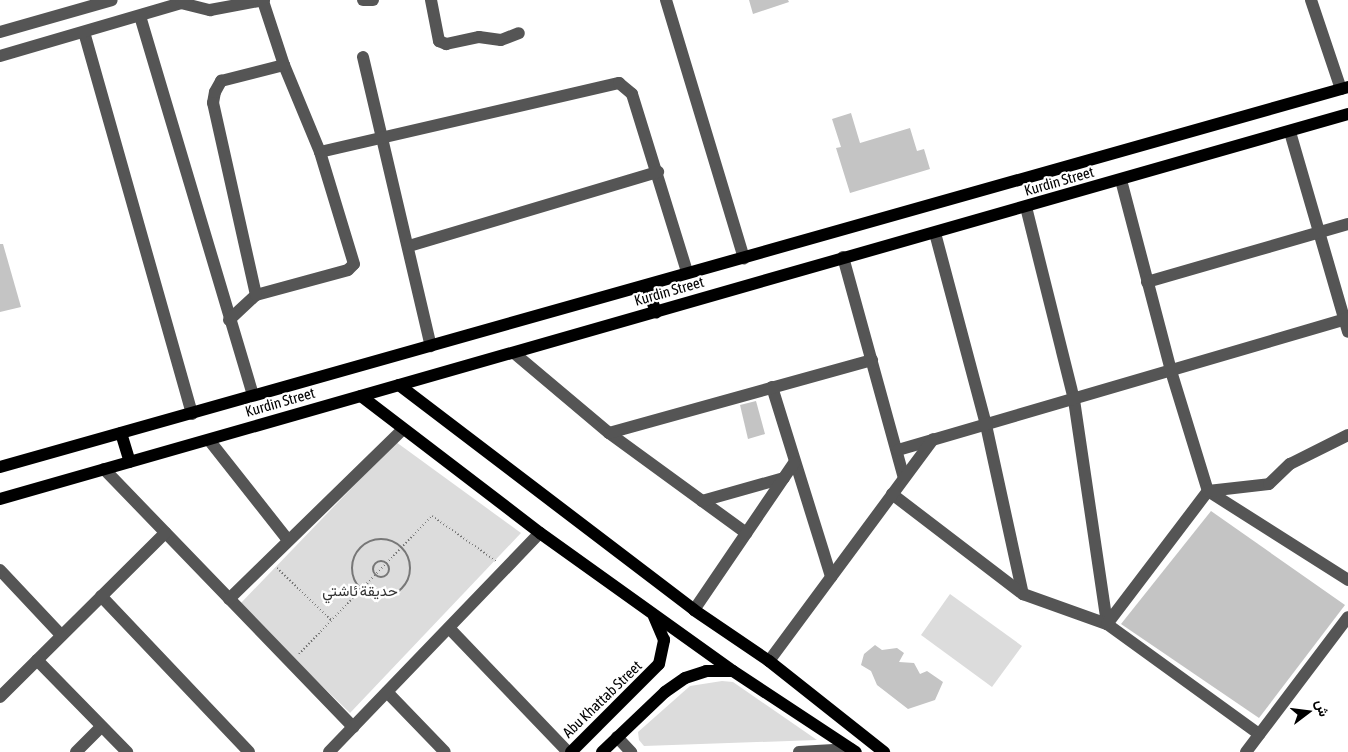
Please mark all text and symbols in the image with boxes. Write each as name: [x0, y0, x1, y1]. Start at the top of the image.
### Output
street label: Kurdin Street: [1022, 162, 1096, 200]
street label: Kurdin Street: [632, 272, 706, 310]
street label: Kurdin Street: [243, 383, 317, 421]
park label: حديقة ئاشتي: [322, 582, 398, 600]
street label: Abu Khattab Street: [559, 657, 645, 741]
north arrow: [1283, 687, 1333, 737]
text: ش: [1313, 698, 1332, 718]

